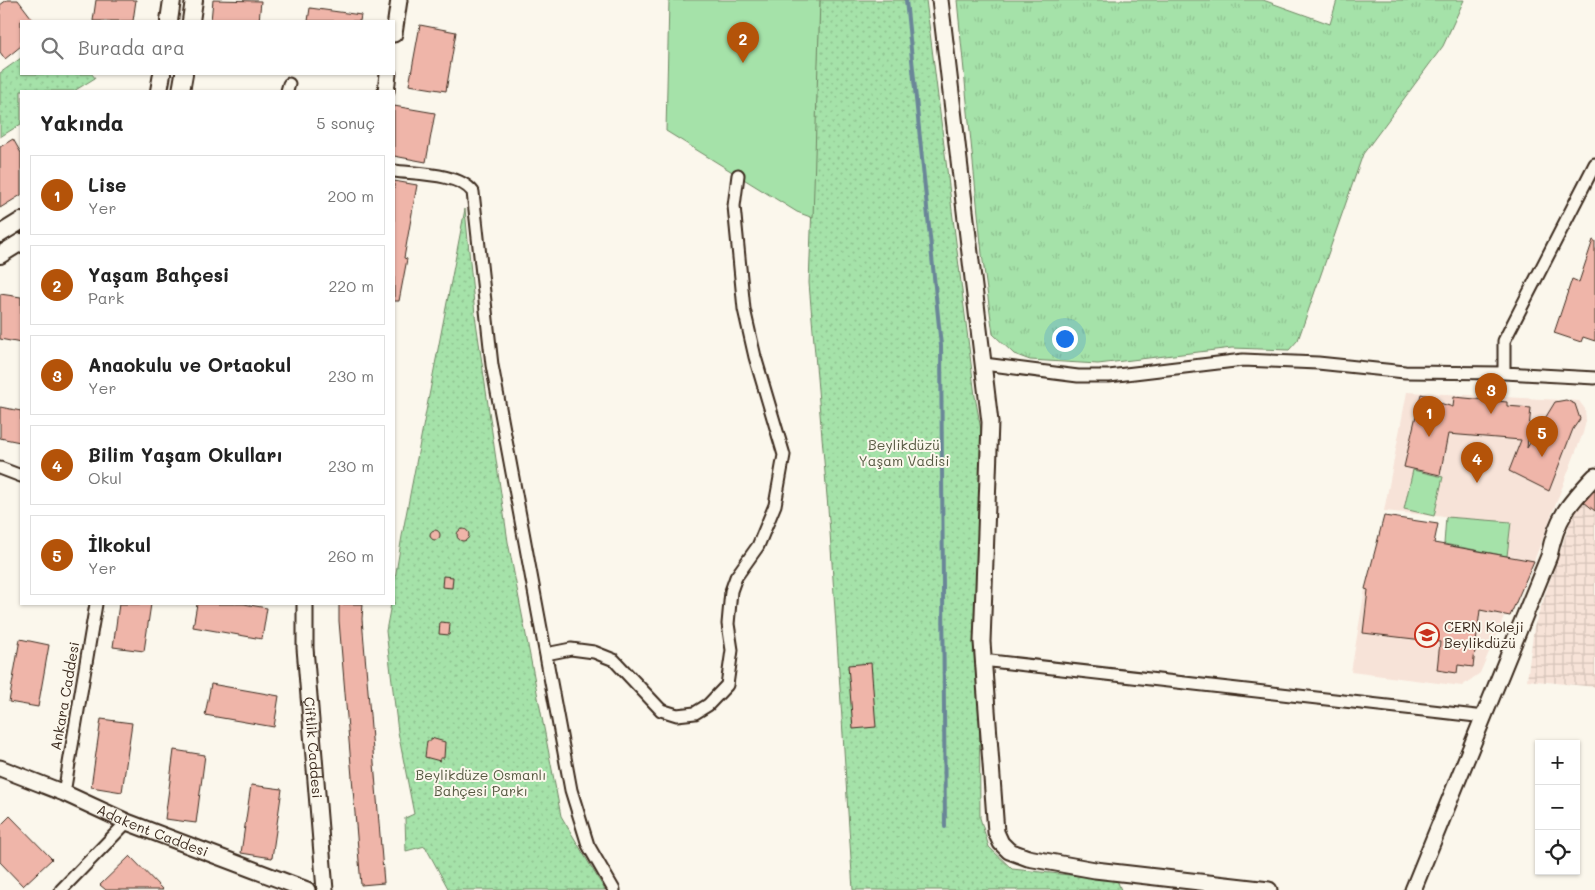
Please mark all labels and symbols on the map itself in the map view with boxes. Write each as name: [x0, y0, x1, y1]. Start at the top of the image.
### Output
pin: 2: [727, 22, 759, 63]
your location: [1052, 326, 1078, 352]
pin: 3: [1475, 373, 1507, 414]
pin: 1: [1413, 396, 1445, 437]
pin: 5: [1526, 416, 1558, 457]
park label: Beylikdüzü Yaşam Vadisi: [858, 435, 950, 470]
pin: 4: [1461, 442, 1493, 483]
place label: CERN Koleji Beylikdüzü: [1444, 617, 1524, 652]
school or university icon: CERN Koleji Beylikdüzü: [1414, 622, 1440, 648]
street label: Ankara Caddesi: [46, 640, 83, 752]
street label: Çiftlik Caddesi: [300, 696, 327, 799]
park label: Beylikdüze Osmanlı Bahçesi Parkı: [416, 765, 546, 800]
street label: Adakent Caddesi: [94, 799, 211, 861]

